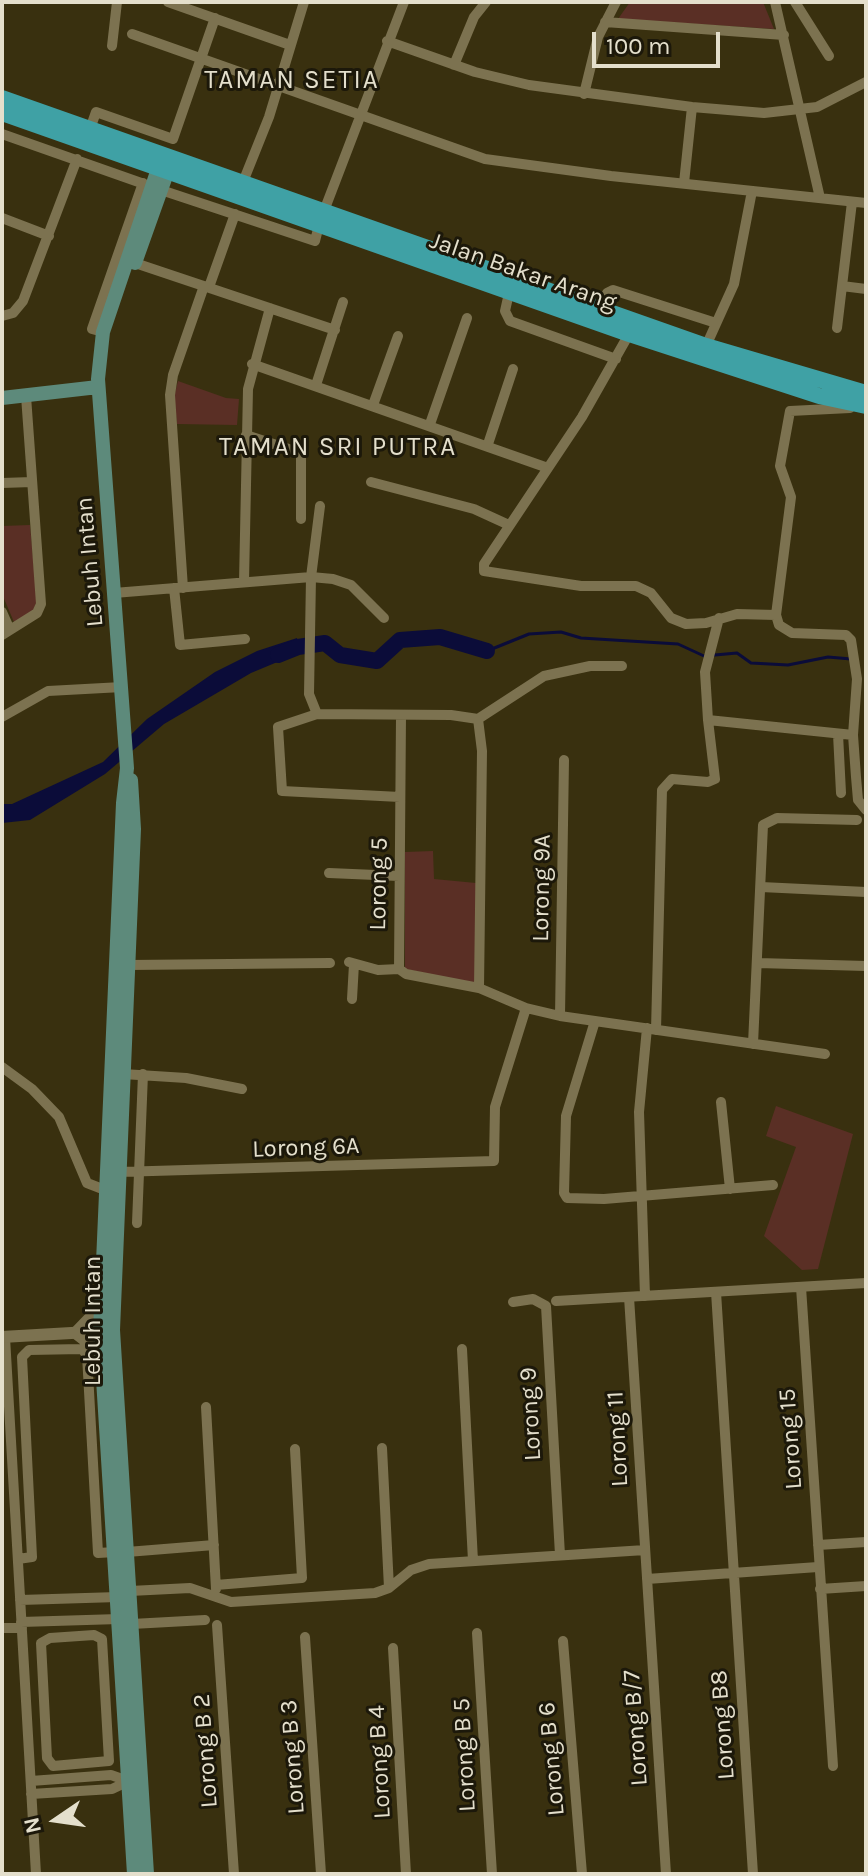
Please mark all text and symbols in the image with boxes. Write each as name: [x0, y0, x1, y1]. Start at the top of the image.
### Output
scale bar: [596, 16, 724, 66]
text: 100 m: [606, 32, 671, 60]
district label: TAMAN SETIA: [204, 65, 380, 97]
street label: Jalan Bakar Arang: [426, 226, 620, 318]
district label: TAMAN SRI PUTRA: [219, 432, 457, 464]
street label: Lebuh Intan: [70, 496, 110, 628]
street label: Lorong 9A: [527, 834, 557, 942]
street label: Lorong 5: [364, 837, 394, 931]
street label: Lorong 6A: [252, 1132, 360, 1164]
street label: Lebuh Intan: [79, 1256, 107, 1386]
street label: Lorong 9: [514, 1366, 548, 1462]
street label: Lorong 15: [773, 1387, 809, 1491]
street label: Lorong 11: [601, 1390, 635, 1488]
street label: Lorong B/7: [618, 1669, 654, 1787]
street label: Lorong B8: [705, 1669, 741, 1781]
street label: Lorong B 2: [188, 1693, 224, 1809]
street label: Lorong B 5: [448, 1697, 482, 1813]
street label: Lorong B 3: [275, 1699, 311, 1815]
street label: Lorong B 6: [533, 1701, 571, 1817]
street label: Lorong B 4: [363, 1704, 397, 1820]
north arrow: [16, 1780, 96, 1860]
text: N: [18, 1815, 47, 1836]

